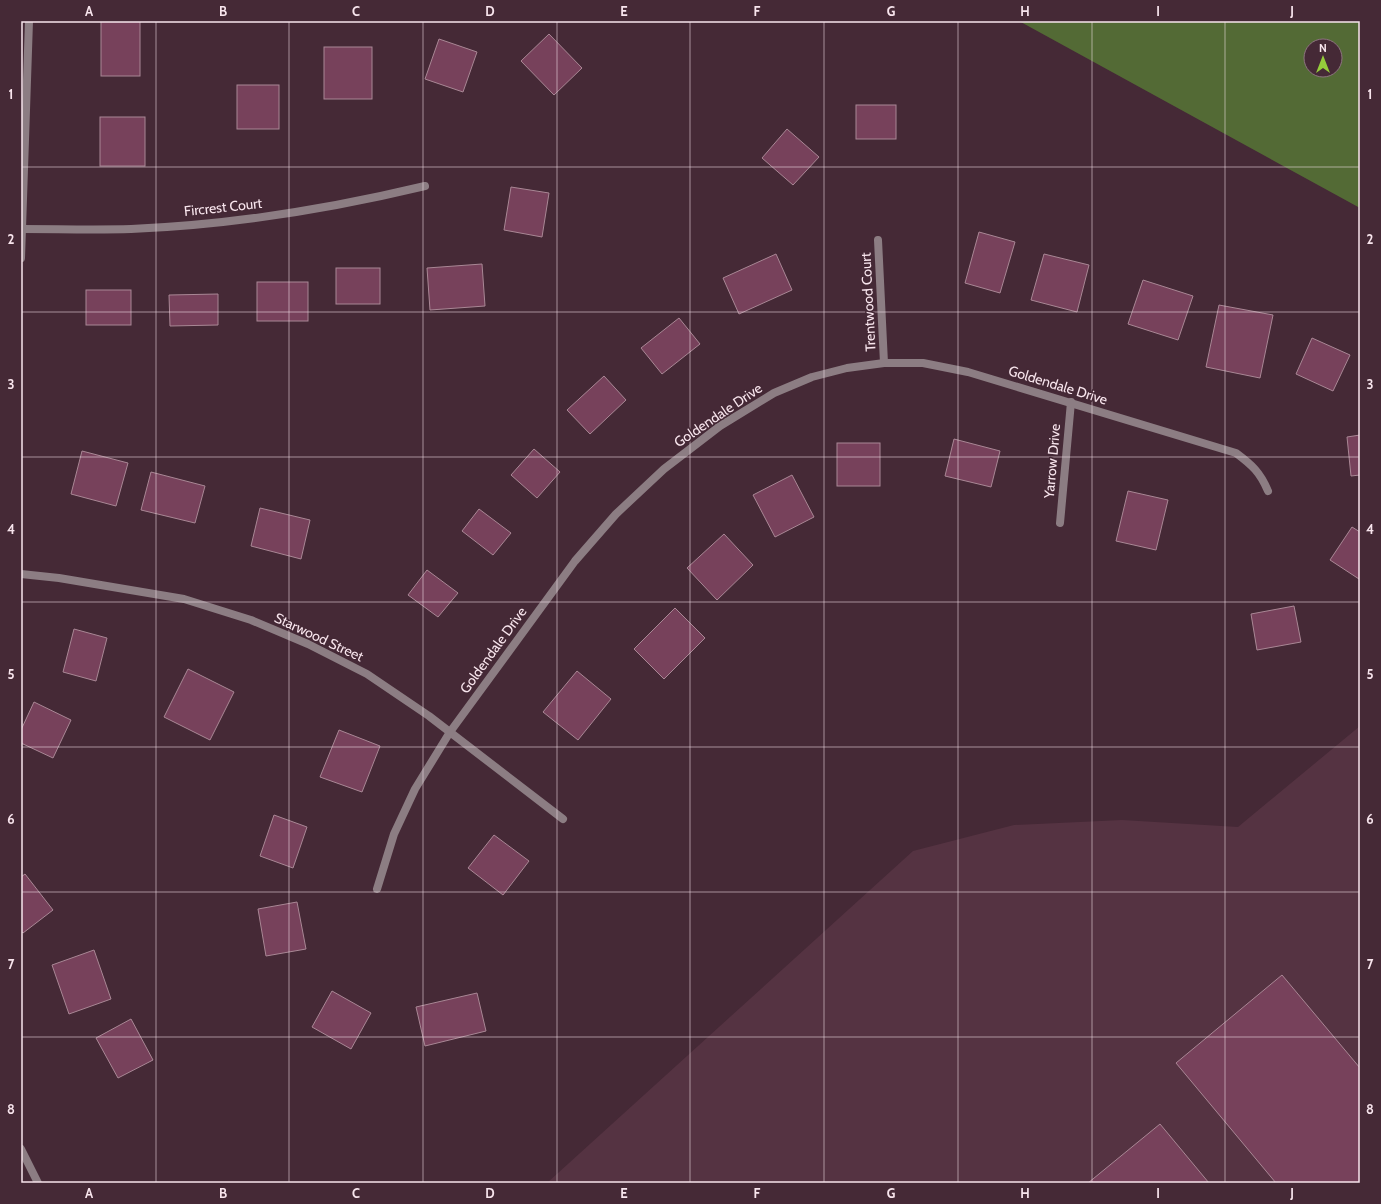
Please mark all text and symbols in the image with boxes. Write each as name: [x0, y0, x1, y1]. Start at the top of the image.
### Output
text: A: [85, 3, 94, 19]
text: B: [219, 3, 227, 19]
text: C: [352, 3, 360, 19]
text: D: [485, 3, 495, 19]
text: E: [620, 3, 628, 19]
text: F: [754, 3, 761, 19]
text: G: [887, 3, 896, 19]
text: H: [1020, 3, 1030, 19]
text: I: [1156, 3, 1160, 19]
text: J: [1289, 3, 1294, 19]
north arrow: [1303, 38, 1343, 78]
text: N: [1319, 41, 1327, 55]
text: 1: [9, 86, 13, 102]
text: 1: [1368, 86, 1372, 102]
street label: Fircrest Court: [183, 194, 263, 220]
text: 2: [8, 231, 15, 247]
text: 2: [1367, 231, 1374, 247]
street label: Trentwood Court: [856, 252, 880, 352]
street label: Goldendale Drive: [1006, 361, 1110, 409]
text: 3: [7, 376, 15, 392]
text: 3: [1366, 376, 1374, 392]
street label: Goldendale Drive: [670, 379, 766, 451]
street label: Yarrow Drive: [1040, 423, 1064, 500]
text: 4: [7, 521, 15, 537]
text: 4: [1366, 521, 1374, 537]
street label: Goldendale Drive: [456, 603, 530, 697]
street label: Starwood Street: [272, 609, 367, 666]
text: 5: [8, 666, 15, 682]
text: 5: [1367, 666, 1374, 682]
text: 6: [7, 811, 15, 827]
text: 6: [1366, 811, 1374, 827]
text: 7: [8, 956, 15, 972]
text: 7: [1367, 956, 1374, 972]
text: 8: [7, 1101, 15, 1117]
text: 8: [1366, 1101, 1374, 1117]
text: A: [85, 1185, 94, 1201]
text: B: [219, 1185, 227, 1201]
text: C: [352, 1185, 360, 1201]
text: D: [485, 1185, 495, 1201]
text: E: [620, 1185, 628, 1201]
text: F: [754, 1185, 761, 1201]
text: G: [887, 1185, 896, 1201]
text: H: [1020, 1185, 1030, 1201]
text: I: [1156, 1185, 1160, 1201]
text: J: [1289, 1185, 1294, 1201]

